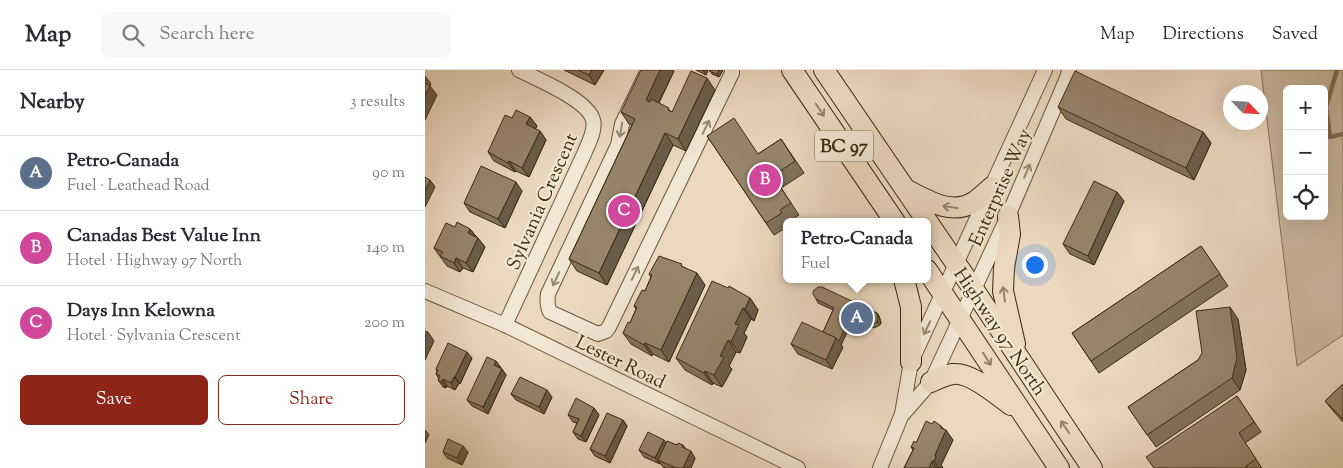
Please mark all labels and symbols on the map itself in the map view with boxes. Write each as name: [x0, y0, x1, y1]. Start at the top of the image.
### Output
north arrow: [1223, 85, 1268, 130]
one-way arrow: [814, 103, 825, 117]
one-way arrow: [702, 120, 711, 135]
one-way arrow: [616, 122, 626, 138]
street label: Enterprise Way: [963, 124, 1040, 251]
street label: Sylvania Crescent: [501, 129, 586, 275]
road number: BC 97: [815, 130, 873, 162]
pin: B: [749, 161, 781, 199]
one-way arrow: [1023, 164, 1033, 179]
pin: C: [608, 192, 640, 230]
one-way arrow: [942, 201, 958, 211]
your location: [1022, 252, 1048, 278]
street label: Highway 97 North: [946, 263, 1052, 402]
one-way arrow: [631, 266, 640, 281]
one-way arrow: [550, 271, 560, 286]
one-way arrow: [999, 286, 1009, 302]
pin: A: [841, 299, 873, 337]
one-way arrow: [922, 320, 931, 335]
street label: Lester Road: [570, 330, 670, 397]
one-way arrow: [982, 351, 992, 365]
one-way arrow: [1060, 421, 1070, 435]

